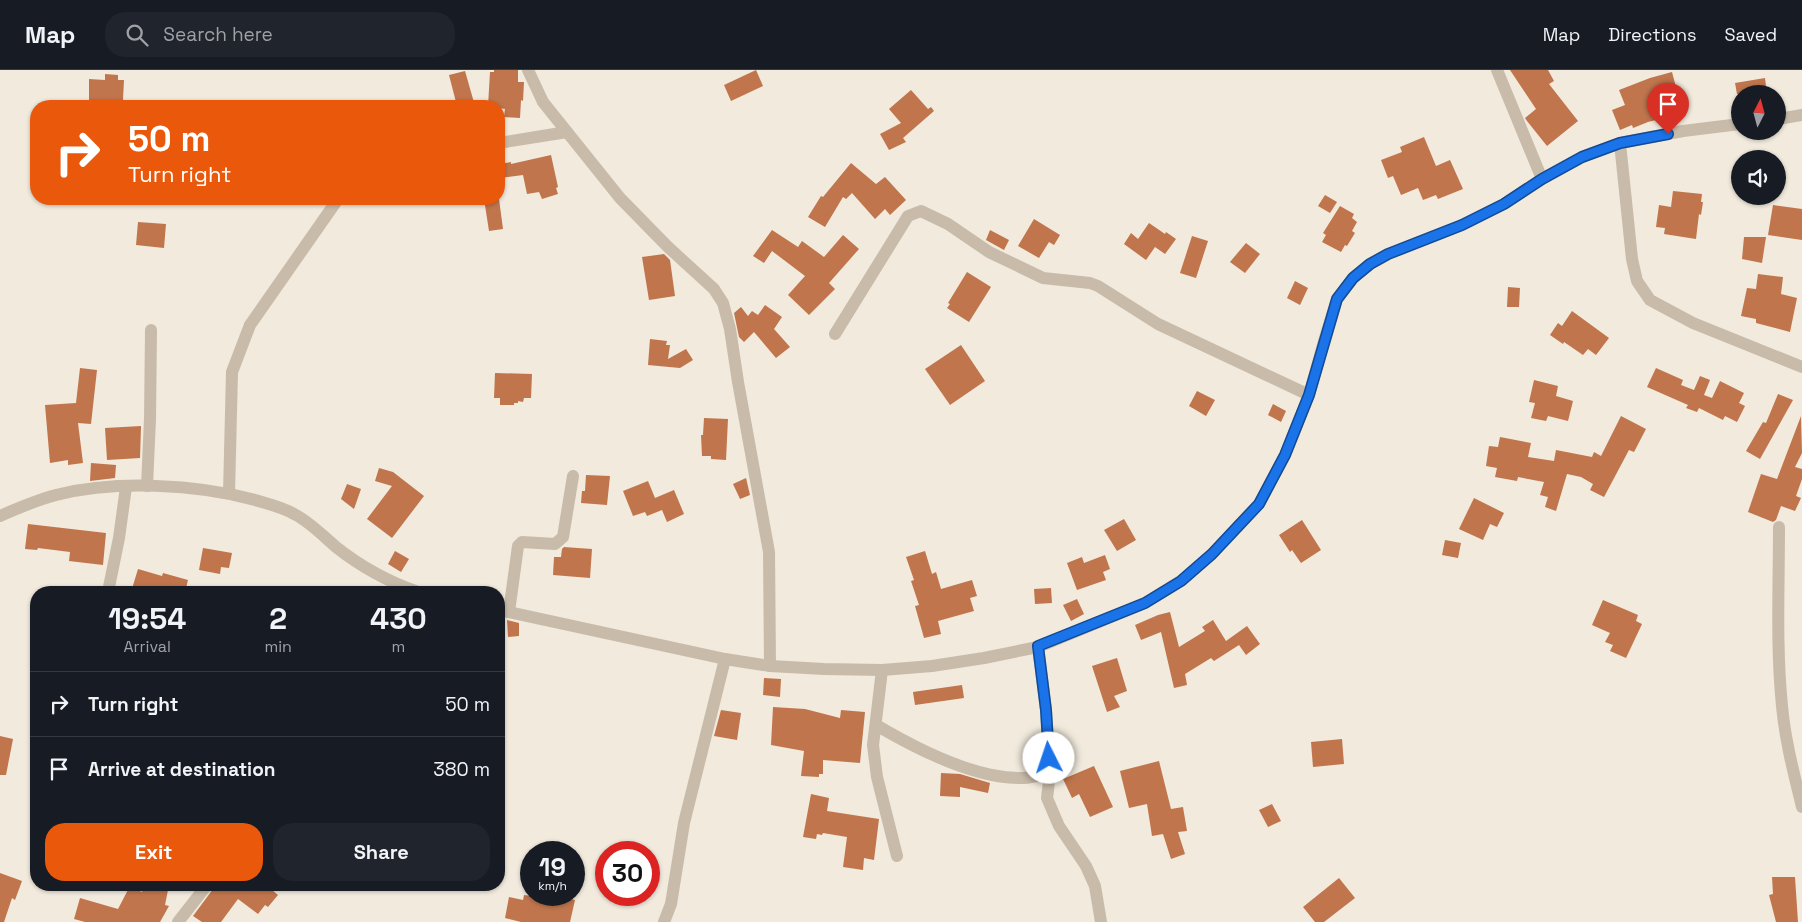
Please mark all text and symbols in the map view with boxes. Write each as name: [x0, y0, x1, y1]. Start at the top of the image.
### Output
search box: [105, 12, 455, 57]
text: Map: [25, 19, 75, 50]
icon: search: [123, 21, 151, 49]
text: Search here: [163, 22, 273, 47]
text: Map: [1543, 23, 1580, 46]
text: Directions: [1608, 23, 1697, 46]
text: Saved: [1725, 23, 1777, 46]
pin: [1647, 83, 1689, 134]
north arrow: [1731, 85, 1786, 140]
map controls: [1731, 85, 1786, 205]
icon: arrive: [1654, 90, 1682, 118]
text: 50 m: [128, 117, 210, 161]
icon: right: [45, 120, 110, 185]
button: sound: [1731, 150, 1786, 205]
text: Turn right: [128, 160, 231, 188]
text: 19:54: [108, 599, 186, 638]
text: 2: [269, 599, 287, 638]
text: 430: [370, 599, 427, 638]
text: Arrival: [123, 636, 171, 657]
text: min: [264, 636, 292, 657]
text: m: [392, 636, 405, 657]
icon: right: [45, 690, 73, 718]
text: Turn right: [88, 692, 178, 717]
text: 50 m: [445, 692, 490, 717]
position arrow: [1022, 731, 1074, 783]
icon: arrive: [45, 755, 73, 783]
text: Arrive at destination: [88, 757, 276, 782]
text: 380 m: [433, 757, 490, 782]
button: Exit: [45, 823, 263, 881]
button: Share: [273, 823, 490, 881]
speed limit sign: 30: [595, 841, 660, 906]
text: 19: [539, 851, 566, 883]
text: km/h: [538, 878, 567, 894]

